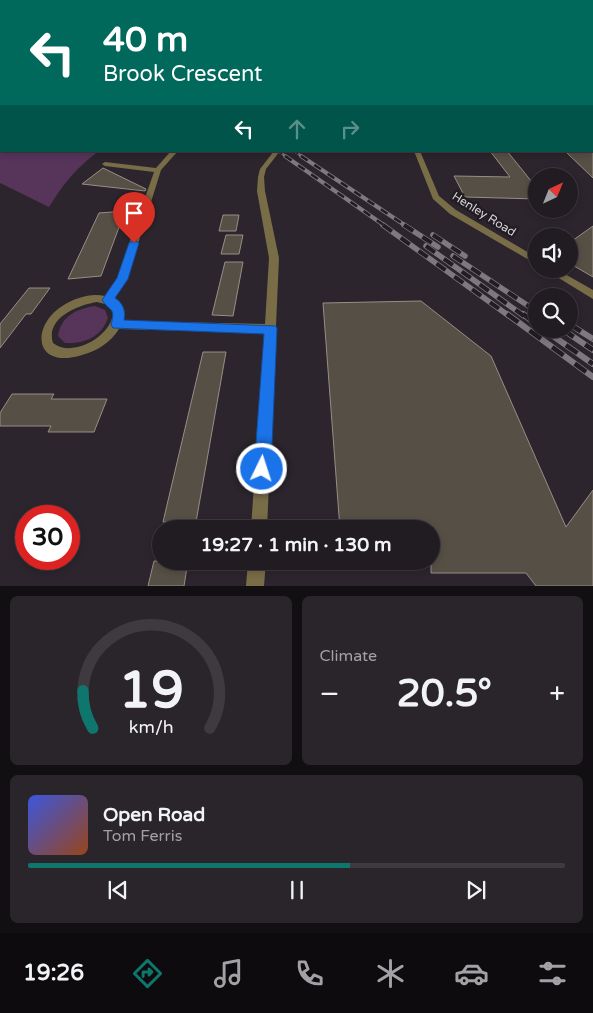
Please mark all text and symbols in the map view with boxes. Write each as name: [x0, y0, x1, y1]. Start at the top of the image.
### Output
text: 40 m: [103, 19, 188, 61]
icon: left: [20, 20, 85, 85]
text: Brook Crescent: [103, 61, 263, 87]
icon: left: [230, 115, 258, 143]
icon: ahead: [283, 115, 311, 143]
icon: right: [336, 115, 364, 143]
north arrow: [528, 168, 578, 218]
map controls: [528, 168, 578, 338]
street label: Henley Road: [450, 189, 518, 239]
pin: [113, 192, 155, 243]
icon: arrive: [120, 199, 148, 227]
button: sound: [528, 228, 578, 278]
button: search: [528, 288, 578, 338]
position arrow: [235, 442, 287, 494]
speed limit sign: 30: [15, 505, 80, 570]
text: 19:27 · 1 min · 130 m: [200, 534, 392, 556]
text: Climate: [320, 646, 377, 666]
text: 19: [118, 659, 183, 722]
text: 20.5°: [397, 671, 492, 717]
text: −: [320, 677, 339, 711]
text: +: [549, 677, 565, 711]
text: km/h: [128, 717, 173, 738]
text: Open Road: [103, 804, 205, 826]
text: Tom Ferris: [103, 826, 182, 846]
icon: previous: [104, 876, 132, 904]
icon: pause: [283, 876, 311, 904]
icon: next: [462, 876, 490, 904]
icon: directions: [130, 956, 165, 991]
icon: music: [211, 956, 246, 991]
icon: phone: [292, 956, 327, 991]
icon: climate: [373, 956, 408, 991]
icon: car: [454, 956, 489, 991]
icon: filters: [535, 956, 570, 991]
text: 19:26: [23, 960, 84, 986]

